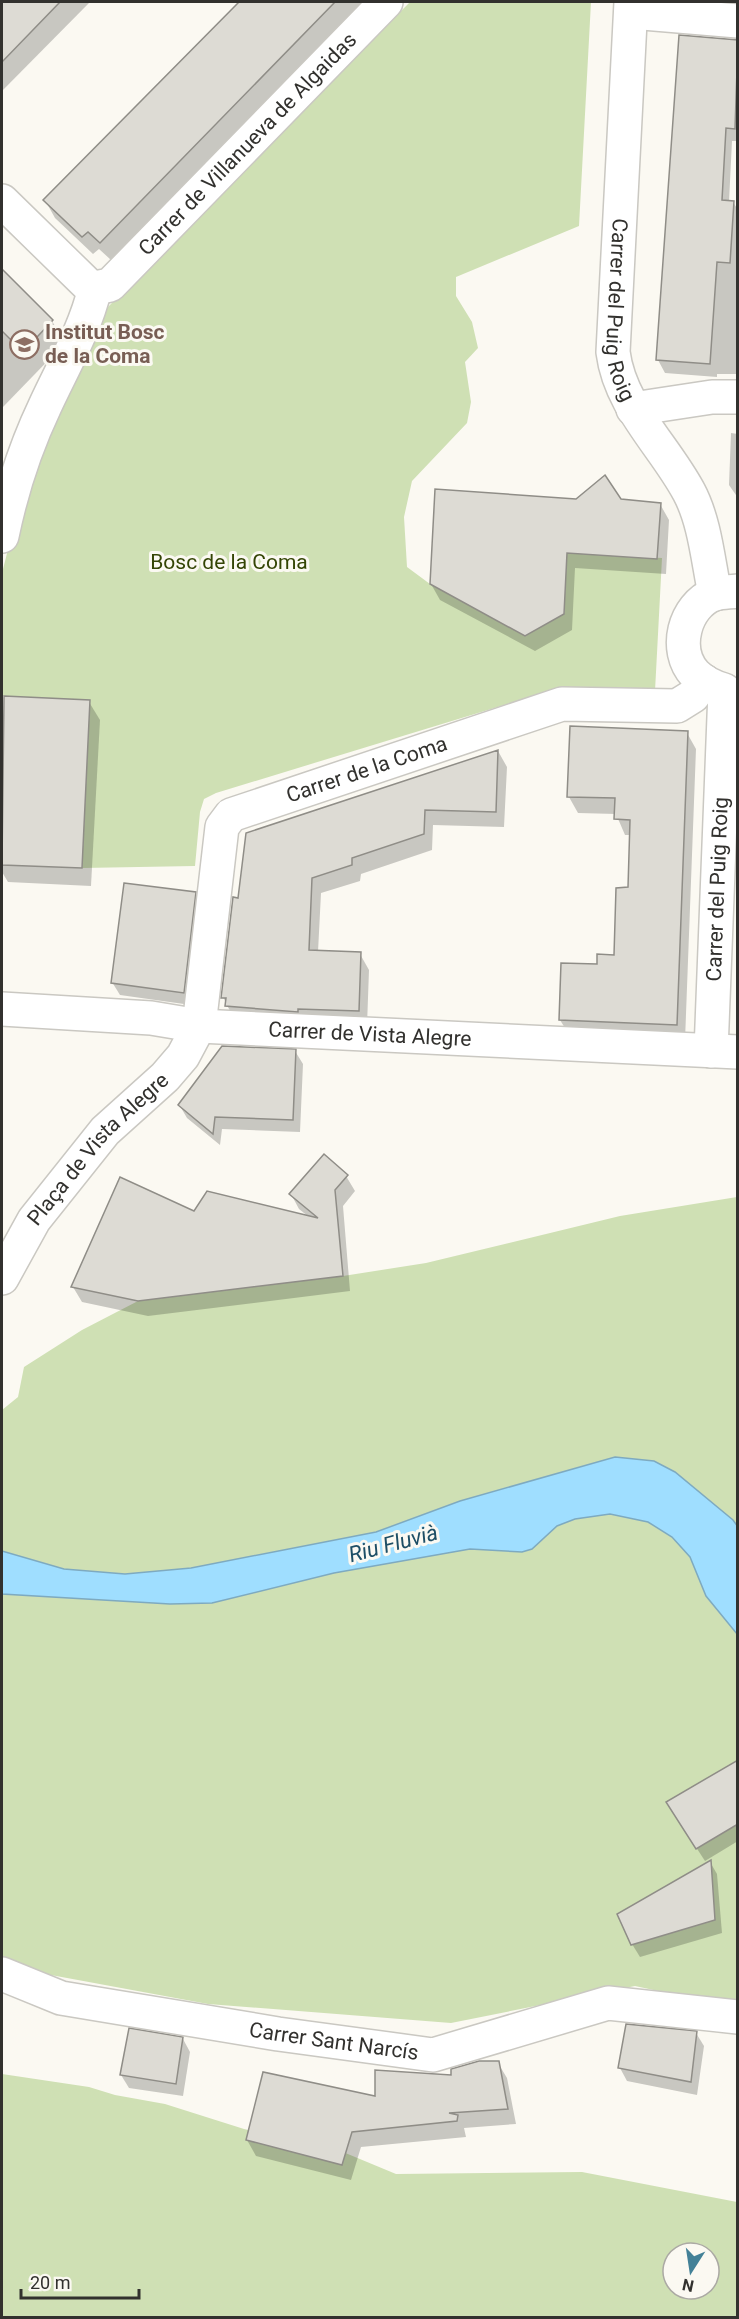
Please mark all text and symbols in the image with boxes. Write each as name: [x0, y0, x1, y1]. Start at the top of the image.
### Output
street label: Carrer de Villanueva de Algaidas: [134, 28, 361, 260]
street label: Carrer del Puig Roig: [601, 218, 640, 405]
place label: Institut Bosc de la Coma: [45, 320, 165, 368]
school or university icon: Institut Bosc de la Coma: [8, 328, 40, 360]
park label: Bosc de la Coma: [150, 550, 308, 574]
street label: Carrer de la Coma: [283, 731, 450, 808]
street label: Carrer del Puig Roig: [702, 796, 733, 982]
street label: Carrer de Vista Alegre: [268, 1017, 472, 1051]
street label: Plaça de Vista Alegre: [22, 1068, 173, 1230]
water label: Riu Fluvià: [346, 1520, 441, 1567]
street label: Carrer Sant Narcís: [247, 2017, 420, 2065]
north arrow: [661, 2241, 721, 2301]
scale bar: [21, 2262, 140, 2300]
text: 20 m: [30, 2272, 70, 2293]
text: N: [680, 2275, 695, 2296]

